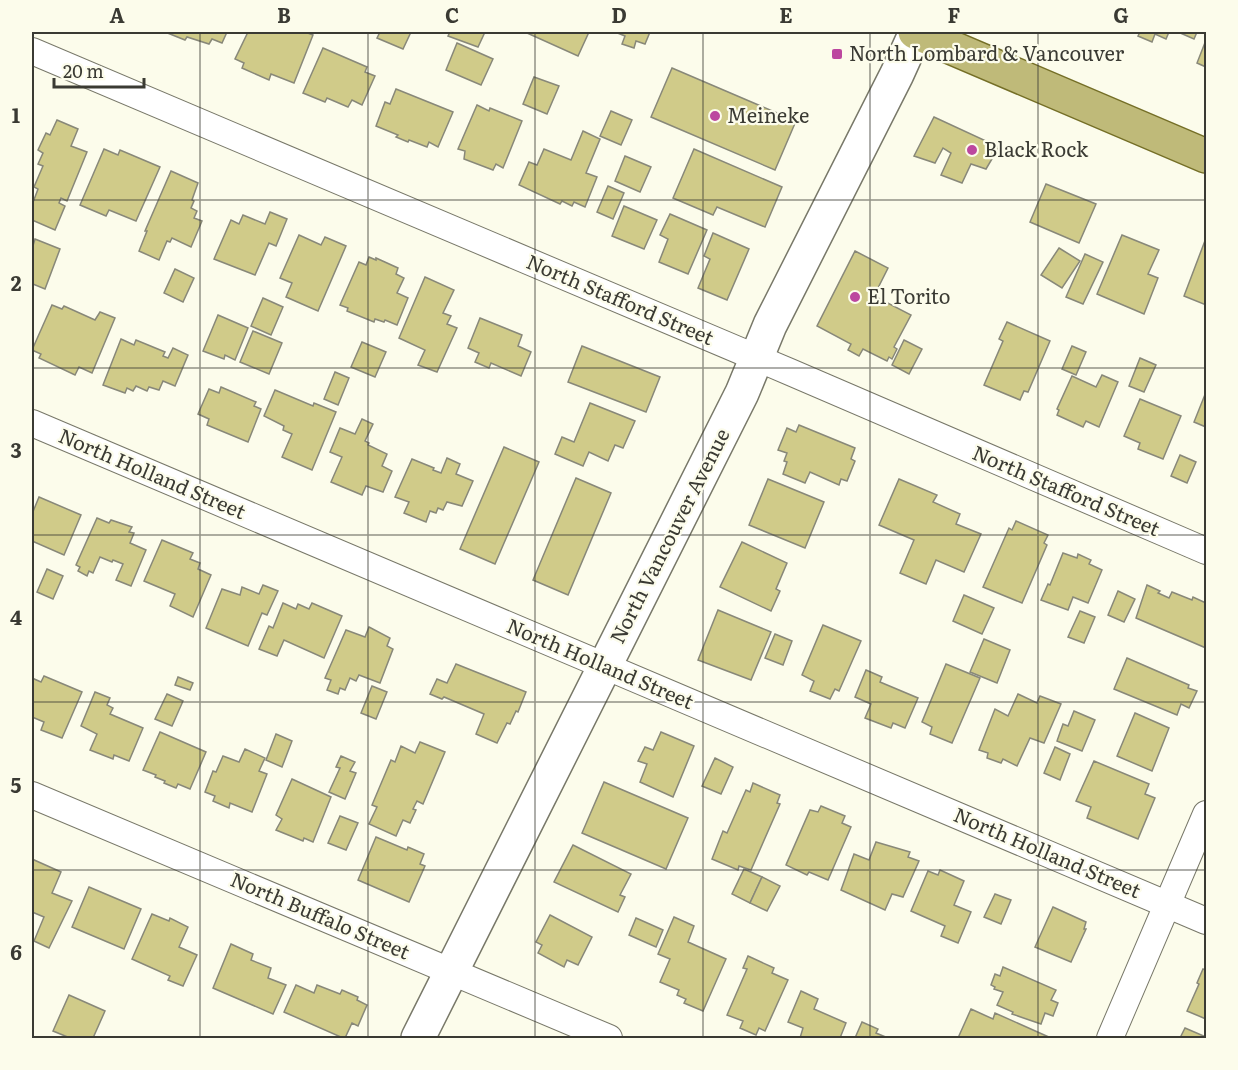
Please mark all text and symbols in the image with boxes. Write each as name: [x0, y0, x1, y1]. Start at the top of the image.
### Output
text: A: [109, 0, 125, 29]
text: B: [277, 0, 291, 29]
text: C: [445, 0, 459, 29]
text: D: [611, 0, 627, 29]
text: E: [779, 0, 793, 29]
text: F: [948, 0, 961, 29]
text: G: [1113, 0, 1129, 29]
place label: North Lombard & Vancouver: [849, 37, 1125, 67]
marker: North Lombard & Vancouver: [830, 47, 844, 61]
scale bar: [54, 51, 144, 89]
text: 20 m: [63, 57, 104, 84]
text: 1: [12, 99, 20, 129]
place label: Meineke: [727, 99, 809, 129]
marker: Meineke: [708, 109, 722, 123]
place label: Black Rock: [984, 133, 1089, 163]
marker: Black Rock: [965, 143, 979, 157]
street label: North Stafford Street: [522, 245, 719, 351]
text: 2: [11, 267, 22, 297]
place label: El Torito: [867, 280, 950, 310]
marker: El Torito: [848, 290, 862, 304]
street label: North Holland Street: [55, 419, 251, 525]
street label: North Vancouver Avenue: [601, 422, 736, 648]
text: 3: [10, 434, 22, 464]
street label: North Stafford Street: [968, 436, 1165, 542]
text: 4: [10, 601, 22, 631]
street label: North Holland Street: [503, 609, 699, 715]
text: 5: [11, 769, 22, 799]
street label: North Holland Street: [950, 798, 1146, 904]
street label: North Buffalo Street: [226, 863, 415, 966]
text: 6: [10, 936, 22, 966]

